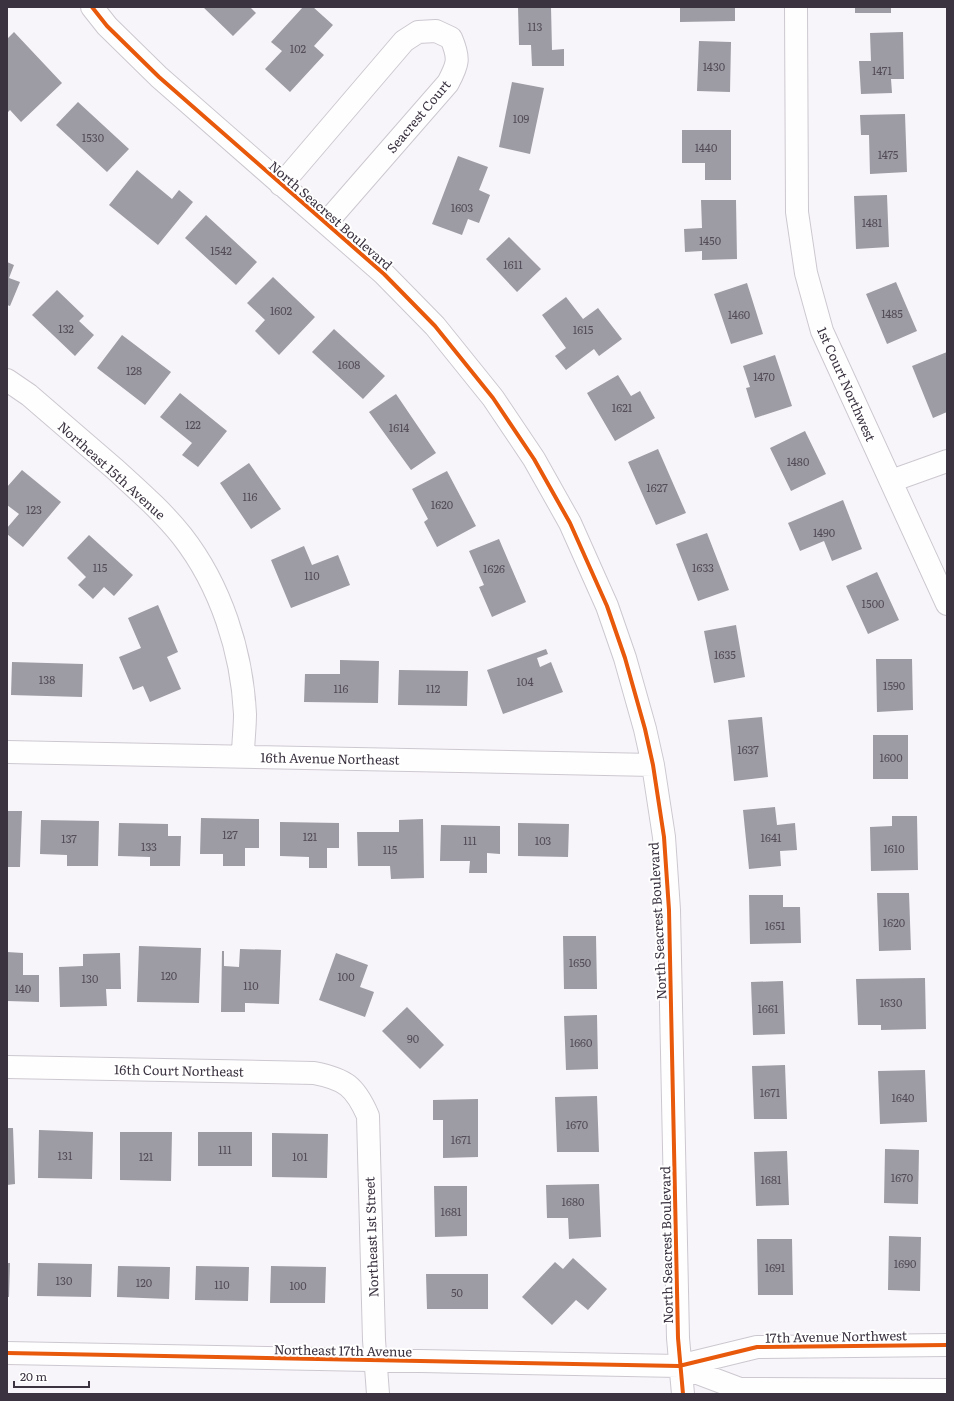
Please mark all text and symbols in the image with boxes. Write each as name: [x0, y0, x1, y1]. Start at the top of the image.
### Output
house number: 113: [528, 18, 542, 34]
house number: 102: [290, 40, 307, 56]
house number: 1430: [703, 58, 725, 74]
house number: 1471: [872, 62, 892, 78]
street label: Seacrest Court: [382, 75, 455, 157]
house number: 109: [513, 110, 530, 126]
house number: 1530: [82, 129, 104, 145]
house number: 1440: [695, 139, 717, 155]
house number: 1475: [878, 146, 899, 162]
street label: North Seacrest Boulevard: [265, 156, 397, 274]
house number: 1603: [451, 199, 473, 215]
house number: 1481: [862, 214, 883, 230]
house number: 1450: [699, 232, 721, 248]
house number: 1542: [210, 242, 232, 258]
house number: 1611: [503, 256, 523, 272]
house number: 1602: [270, 302, 293, 318]
house number: 1485: [881, 305, 903, 321]
house number: 1460: [728, 306, 750, 322]
house number: 132: [58, 320, 74, 336]
house number: 1615: [573, 321, 594, 337]
street label: 1st Court Northwest: [813, 324, 881, 445]
house number: 1608: [338, 356, 360, 372]
house number: 128: [126, 362, 142, 378]
house number: 1470: [753, 368, 775, 384]
house number: 1621: [612, 399, 633, 415]
street label: Northeast 15th Avenue: [54, 416, 170, 524]
house number: 122: [185, 416, 201, 432]
house number: 1614: [389, 419, 409, 435]
house number: 1480: [787, 453, 809, 469]
house number: 1627: [646, 479, 668, 495]
house number: 116: [243, 488, 258, 504]
house number: 1620: [431, 496, 453, 512]
house number: 123: [26, 501, 42, 517]
house number: 1490: [813, 524, 835, 540]
house number: 115: [93, 559, 108, 575]
house number: 1633: [692, 559, 714, 575]
house number: 1626: [483, 560, 505, 576]
house number: 110: [304, 567, 320, 583]
house number: 1500: [862, 595, 884, 611]
house number: 1635: [714, 646, 736, 662]
house number: 138: [39, 671, 55, 687]
house number: 104: [517, 673, 533, 689]
house number: 1590: [883, 677, 905, 693]
house number: 116: [334, 680, 349, 696]
house number: 112: [426, 680, 441, 696]
house number: 1637: [737, 741, 759, 757]
street label: 16th Avenue Northeast: [260, 747, 401, 769]
house number: 1600: [879, 749, 903, 765]
house number: 127: [222, 826, 238, 842]
house number: 121: [303, 828, 318, 844]
house number: 1641: [761, 829, 782, 845]
house number: 137: [61, 830, 77, 846]
house number: 111: [463, 832, 477, 848]
house number: 103: [535, 832, 551, 848]
house number: 133: [141, 838, 157, 854]
house number: 1610: [883, 840, 905, 856]
house number: 115: [383, 841, 398, 857]
street label: North Seacrest Boulevard: [643, 842, 671, 1000]
house number: 1620: [883, 914, 905, 930]
house number: 1651: [765, 917, 786, 933]
house number: 1650: [569, 954, 591, 970]
house number: 120: [161, 967, 177, 983]
house number: 100: [337, 968, 355, 984]
house number: 130: [82, 970, 98, 986]
house number: 110: [243, 977, 259, 993]
house number: 140: [15, 980, 31, 996]
house number: 1630: [880, 994, 902, 1010]
house number: 1661: [758, 1000, 779, 1016]
house number: 90: [407, 1030, 419, 1046]
house number: 1660: [570, 1034, 592, 1050]
street label: 16th Court Northeast: [114, 1059, 245, 1081]
house number: 1671: [760, 1084, 781, 1100]
house number: 1640: [892, 1089, 914, 1105]
house number: 1670: [566, 1116, 588, 1132]
house number: 1671: [451, 1131, 472, 1147]
house number: 111: [218, 1141, 232, 1157]
house number: 131: [58, 1147, 73, 1163]
house number: 121: [139, 1148, 154, 1164]
house number: 101: [292, 1148, 308, 1164]
street label: North Seacrest Boulevard: [655, 1166, 677, 1324]
house number: 1670: [891, 1169, 913, 1185]
house number: 1681: [761, 1171, 782, 1187]
street label: Northeast 1st Street: [359, 1176, 383, 1298]
house number: 1680: [562, 1193, 584, 1209]
house number: 1681: [441, 1203, 462, 1219]
house number: 1690: [894, 1255, 916, 1271]
house number: 1691: [765, 1259, 786, 1275]
house number: 130: [56, 1272, 72, 1288]
house number: 120: [136, 1274, 152, 1290]
house number: 110: [214, 1276, 230, 1292]
house number: 100: [289, 1277, 307, 1293]
house number: 50: [451, 1284, 463, 1300]
street label: 17th Avenue Northwest: [765, 1325, 908, 1347]
street label: Northeast 17th Avenue: [274, 1339, 413, 1361]
scale bar: [14, 1363, 89, 1389]
text: 20 m: [20, 1367, 47, 1385]

